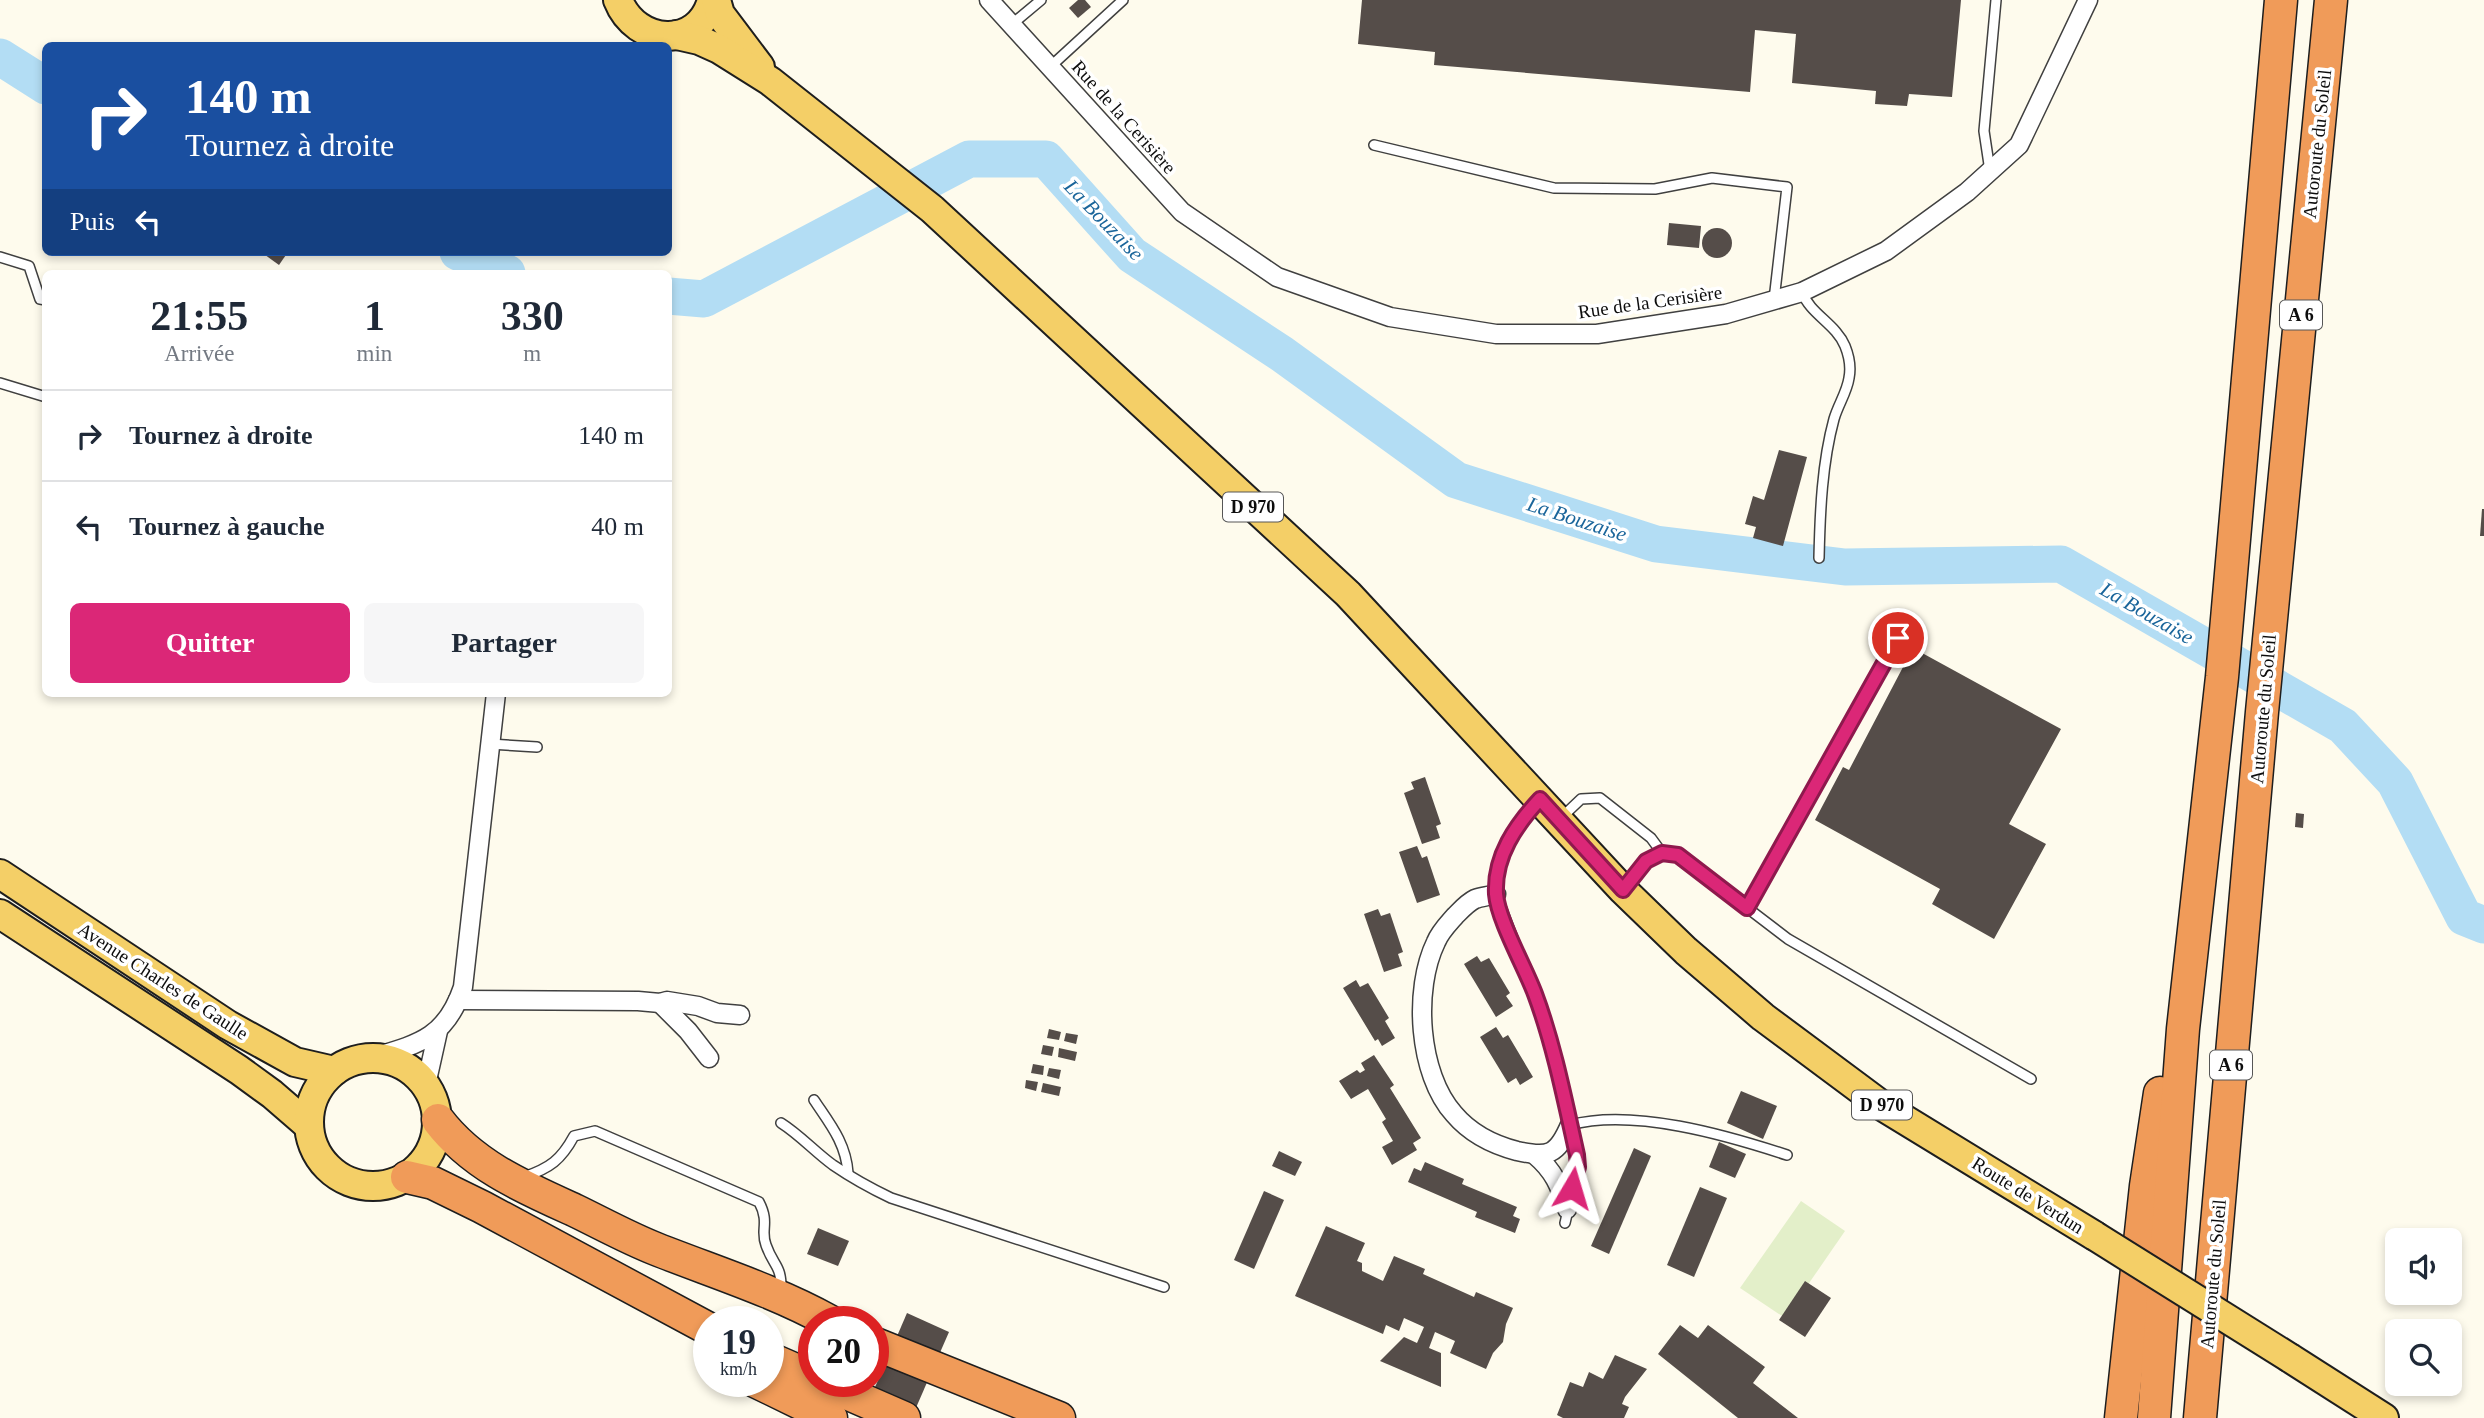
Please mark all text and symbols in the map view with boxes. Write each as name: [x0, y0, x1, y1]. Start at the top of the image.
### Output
street label: Rue de la Cerisière: [1068, 56, 1180, 178]
street label: Autoroute du Soleil: [2299, 68, 2335, 220]
text: 140 m: [185, 69, 312, 124]
icon: right: [70, 70, 161, 161]
text: Tournez à droite: [185, 127, 394, 163]
water label: La Bouzaise: [1059, 174, 1148, 265]
icon: left: [129, 203, 167, 241]
text: Puis: [70, 207, 115, 236]
street label: Rue de la Cerisière: [1577, 282, 1723, 322]
text: 21:55: [150, 293, 248, 339]
text: 1: [364, 293, 385, 339]
text: 330: [501, 293, 564, 339]
road number: A 6: [2280, 300, 2322, 330]
text: Arrivée: [164, 341, 234, 366]
text: min: [357, 341, 392, 366]
text: m: [523, 341, 541, 366]
icon: right: [70, 417, 108, 455]
text: Tournez à droite: [129, 421, 312, 450]
text: 140 m: [578, 421, 644, 450]
water label: La Bouzaise: [1523, 491, 1630, 546]
road number: D 970: [1223, 492, 1283, 522]
icon: left: [70, 508, 108, 546]
text: Tournez à gauche: [129, 512, 325, 541]
text: 40 m: [591, 512, 644, 541]
water label: La Bouzaise: [2095, 576, 2198, 649]
button: Quitter: [70, 603, 350, 683]
button: Partager: [364, 603, 644, 683]
pin: [1868, 608, 1928, 668]
icon: arrive: [1879, 619, 1917, 657]
street label: Autoroute du Soleil: [2246, 633, 2280, 785]
street label: Avenue Charles de Gaulle: [74, 918, 252, 1044]
road number: A 6: [2210, 1050, 2252, 1080]
road number: D 970: [1852, 1090, 1912, 1120]
position arrow: [1535, 1151, 1609, 1225]
street label: Route de Verdun: [1968, 1152, 2088, 1238]
street label: Autoroute du Soleil: [2196, 1198, 2230, 1350]
map controls: [2385, 1228, 2462, 1396]
button: sound: [2385, 1228, 2462, 1305]
speed limit sign: 20: [798, 1306, 889, 1397]
button: search: [2385, 1319, 2462, 1396]
text: 19: [721, 1323, 756, 1362]
text: km/h: [720, 1359, 757, 1379]

